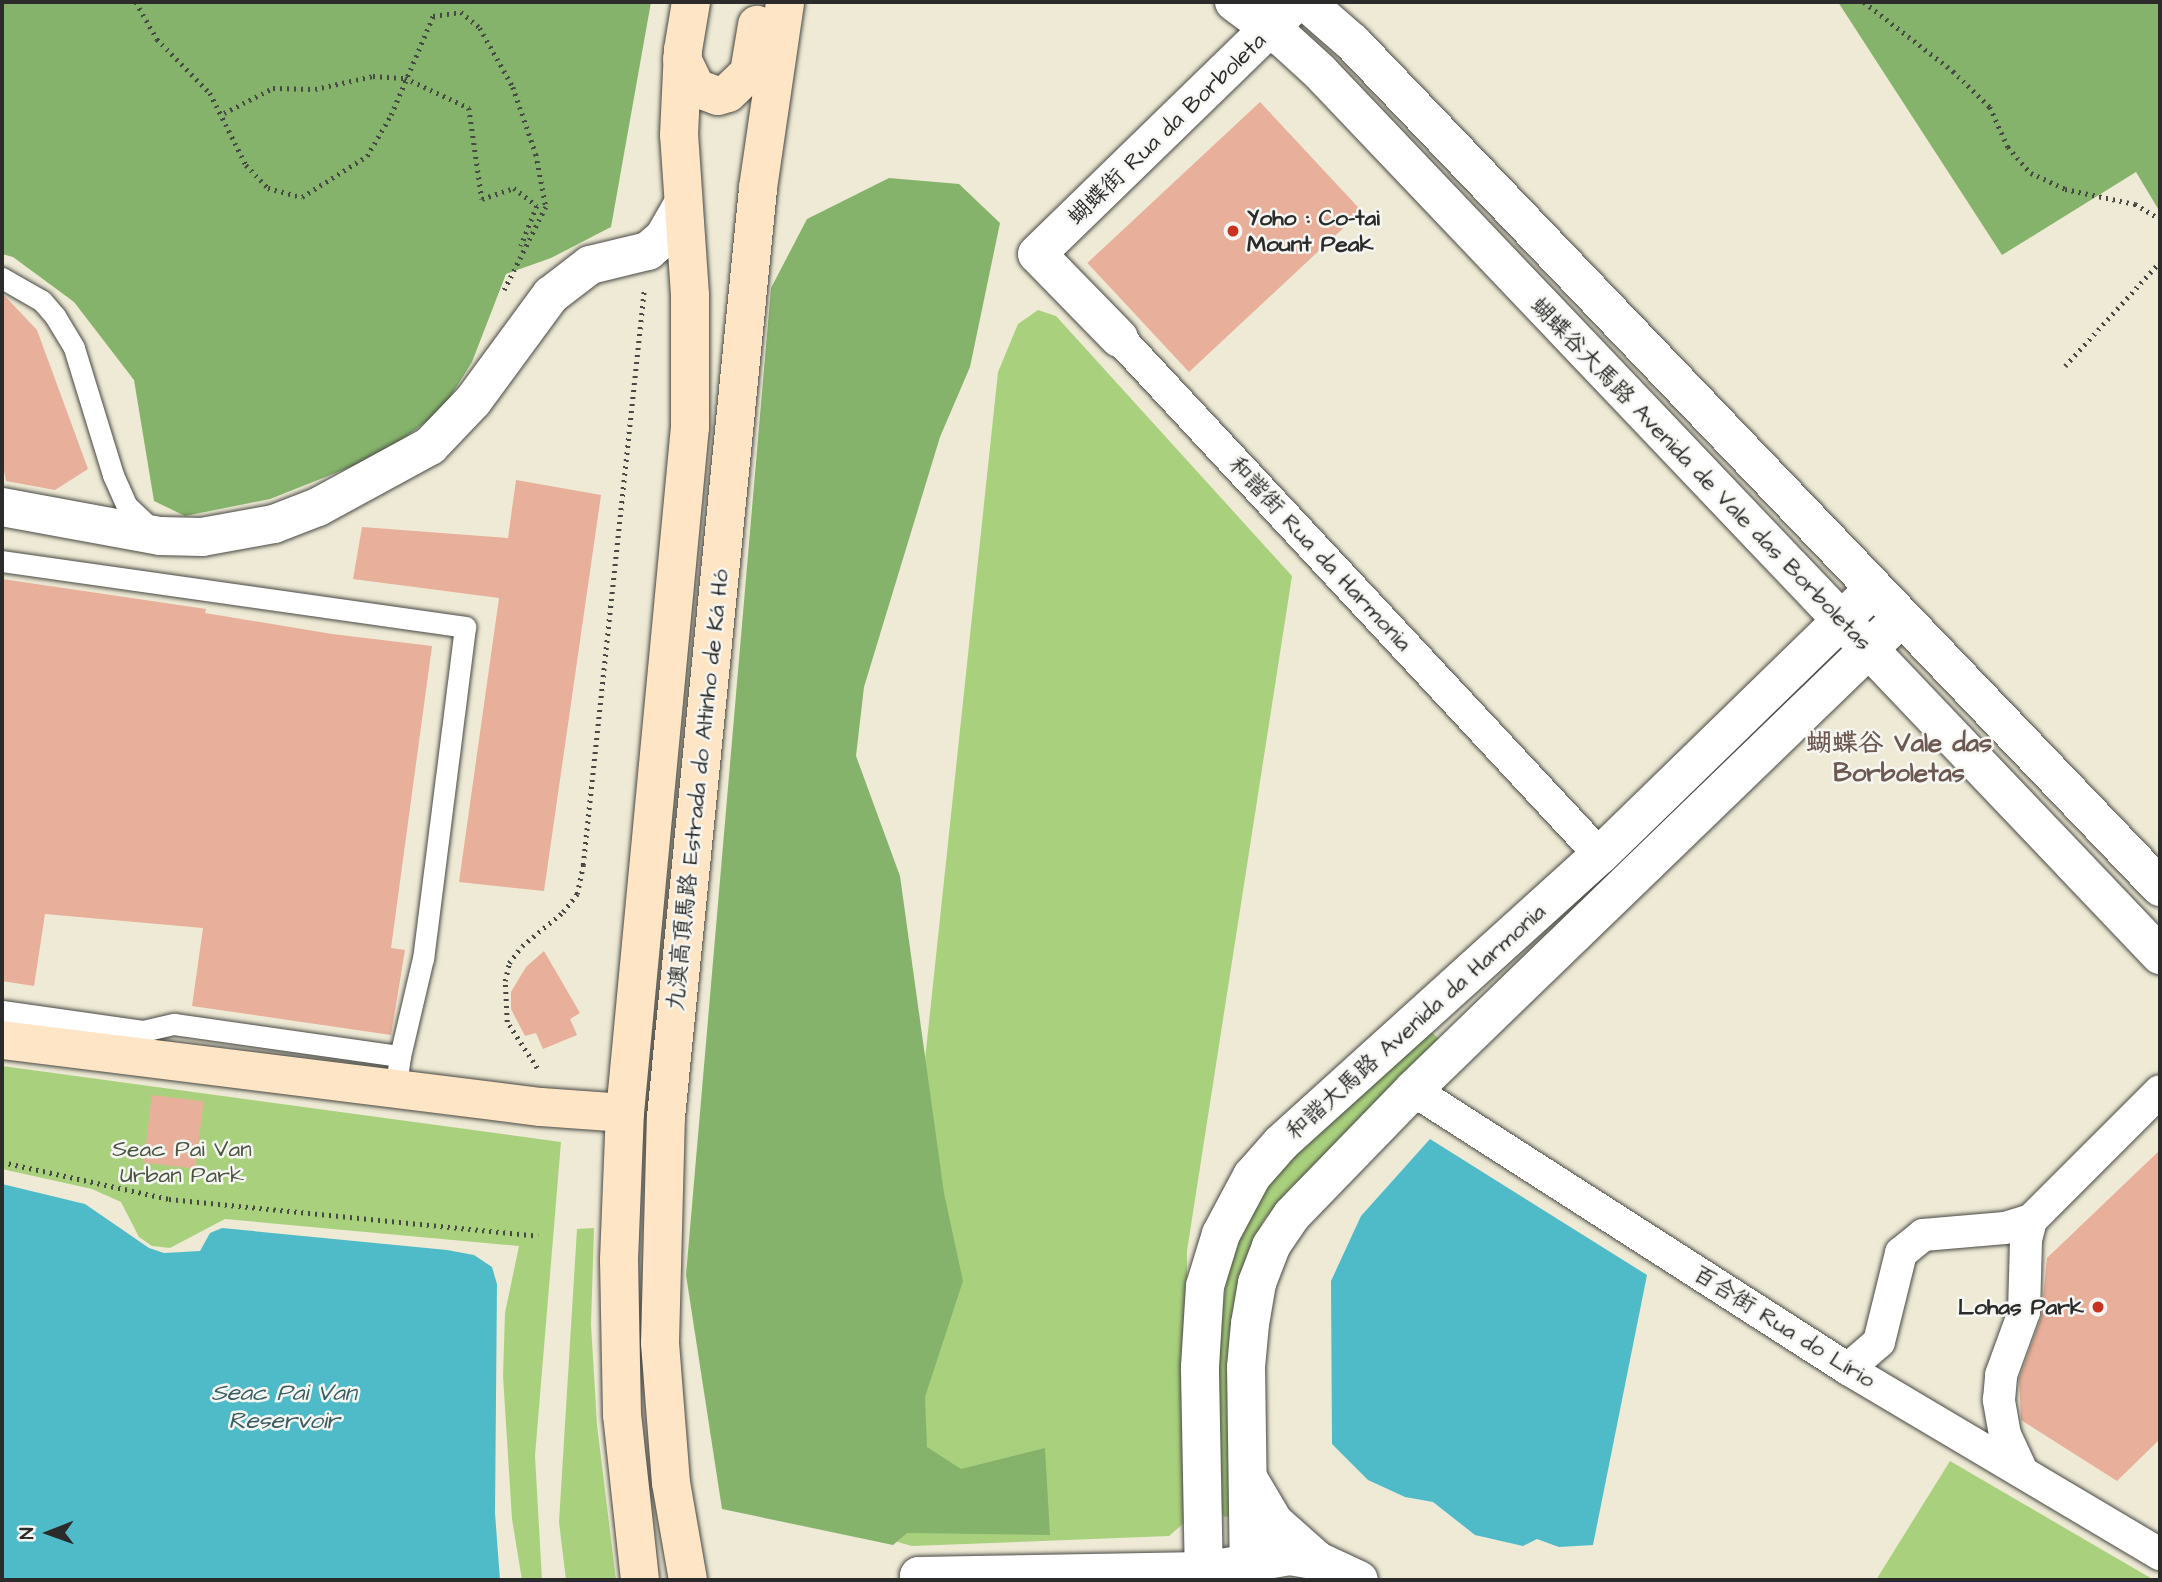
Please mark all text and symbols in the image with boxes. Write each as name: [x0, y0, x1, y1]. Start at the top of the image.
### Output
street label: 蝴蝶街 Rua da Borboleta: [1062, 27, 1272, 231]
place label: Yoho : Co-tai Mount Peak: [1247, 204, 1380, 258]
marker: Yoho : Co-tai Mount Peak: [1225, 223, 1241, 239]
street label: 蝴蝶谷大馬路 Avenida de Vale das Borboletas: [1525, 292, 1877, 656]
street label: 和諧街 Rua da Harmonia: [1223, 451, 1417, 657]
street label: 九澳高頂馬路 Estrada do Altinho de Ká Hó: [661, 568, 735, 1012]
district label: 蝴蝶谷 Vale das Borboletas: [1806, 728, 1992, 790]
street label: 和諧大馬路 Avenida da Harmonia: [1281, 898, 1551, 1146]
park label: Seac Pai Van Urban Park: [112, 1135, 252, 1189]
street label: 百合街 Rua do Lírio: [1688, 1260, 1880, 1394]
place label: Lohas Park: [1958, 1293, 2084, 1321]
marker: Lohas Park: [2090, 1299, 2106, 1315]
water label: Seac Pai Van Reservoir: [211, 1380, 357, 1436]
north arrow: [14, 1498, 84, 1568]
text: N: [14, 1527, 41, 1540]

